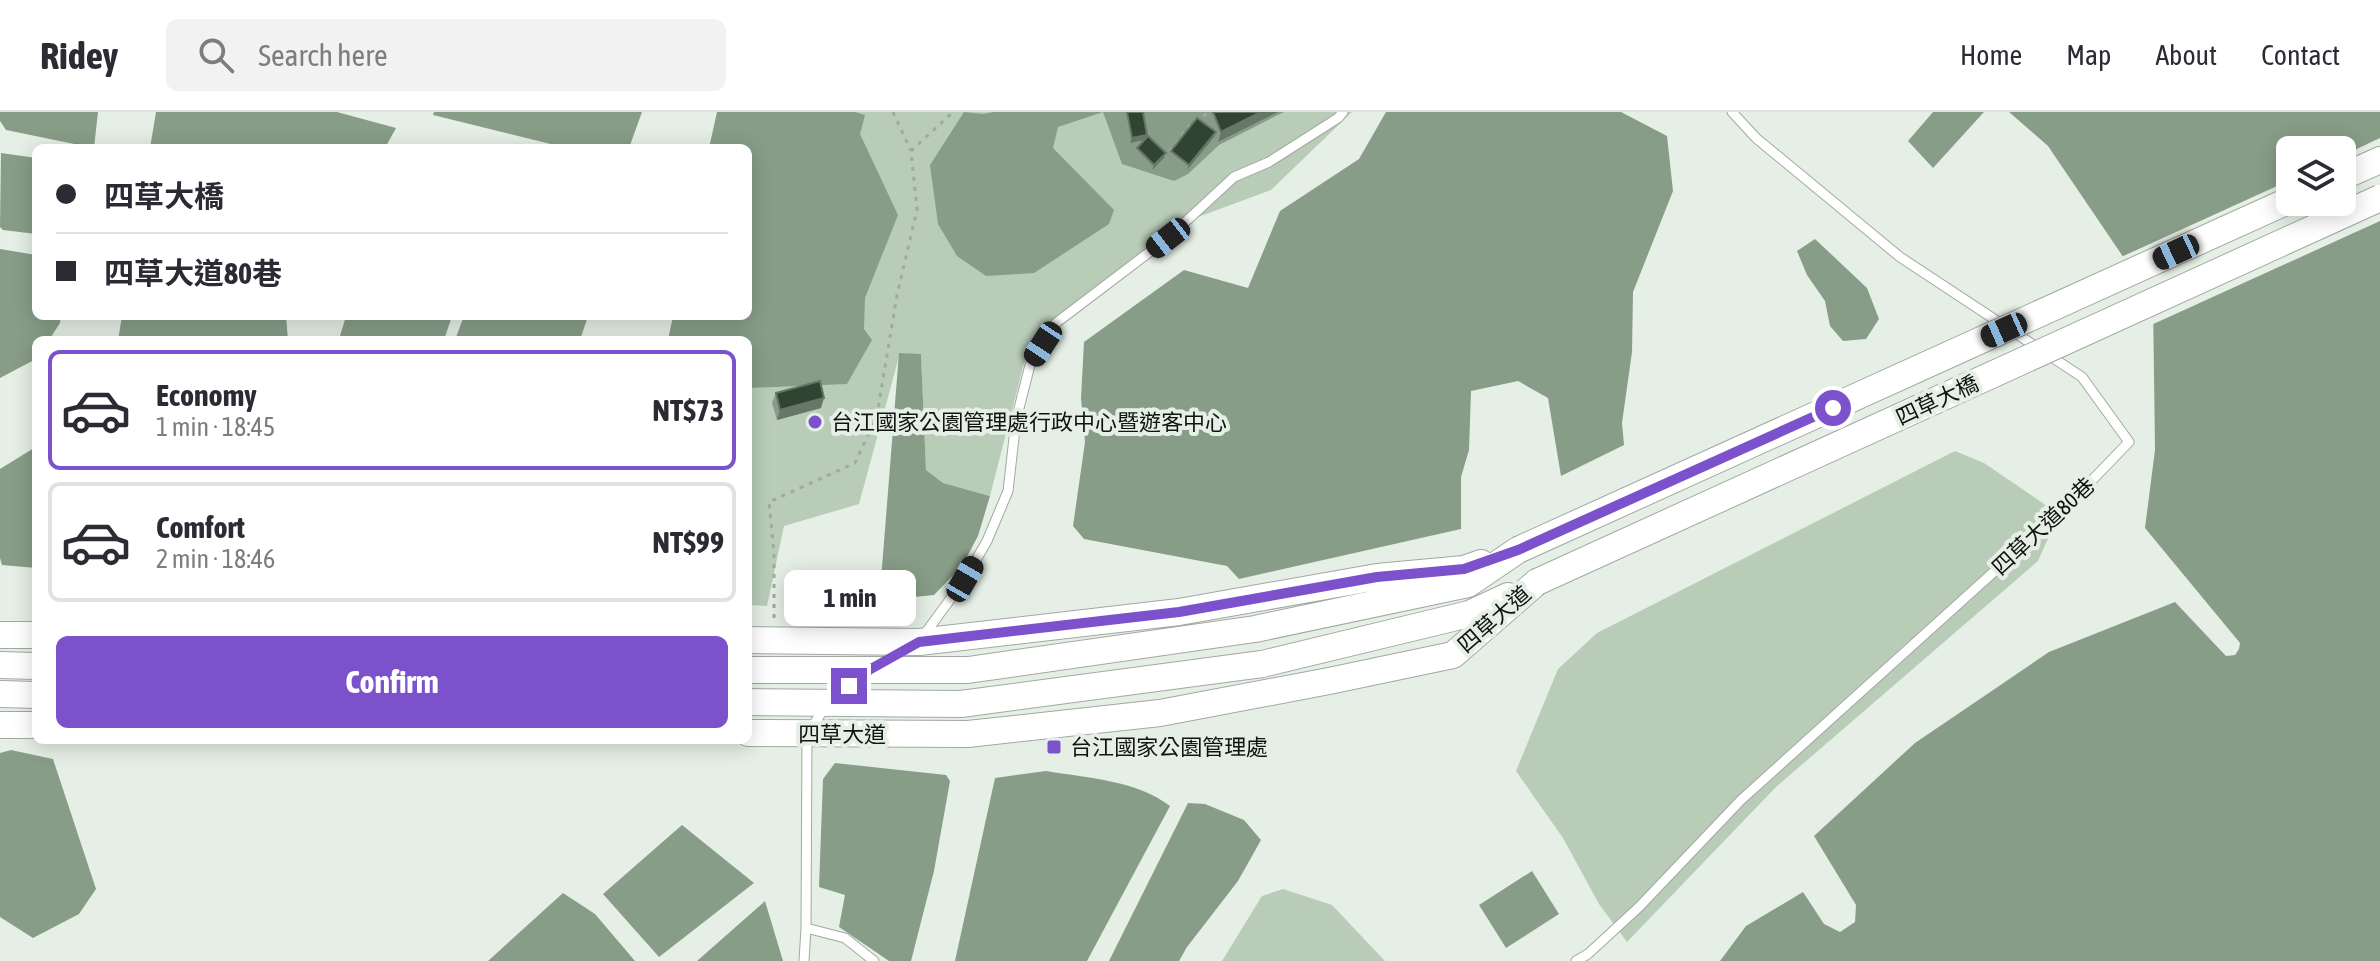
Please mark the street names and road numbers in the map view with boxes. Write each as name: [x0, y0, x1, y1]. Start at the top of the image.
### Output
street label: 四草大橋: [1892, 370, 1982, 430]
street label: 四草大道80巷: [1986, 472, 2100, 580]
street label: 四草大道: [1452, 580, 1536, 658]
street label: 四草大道: [798, 721, 886, 747]

